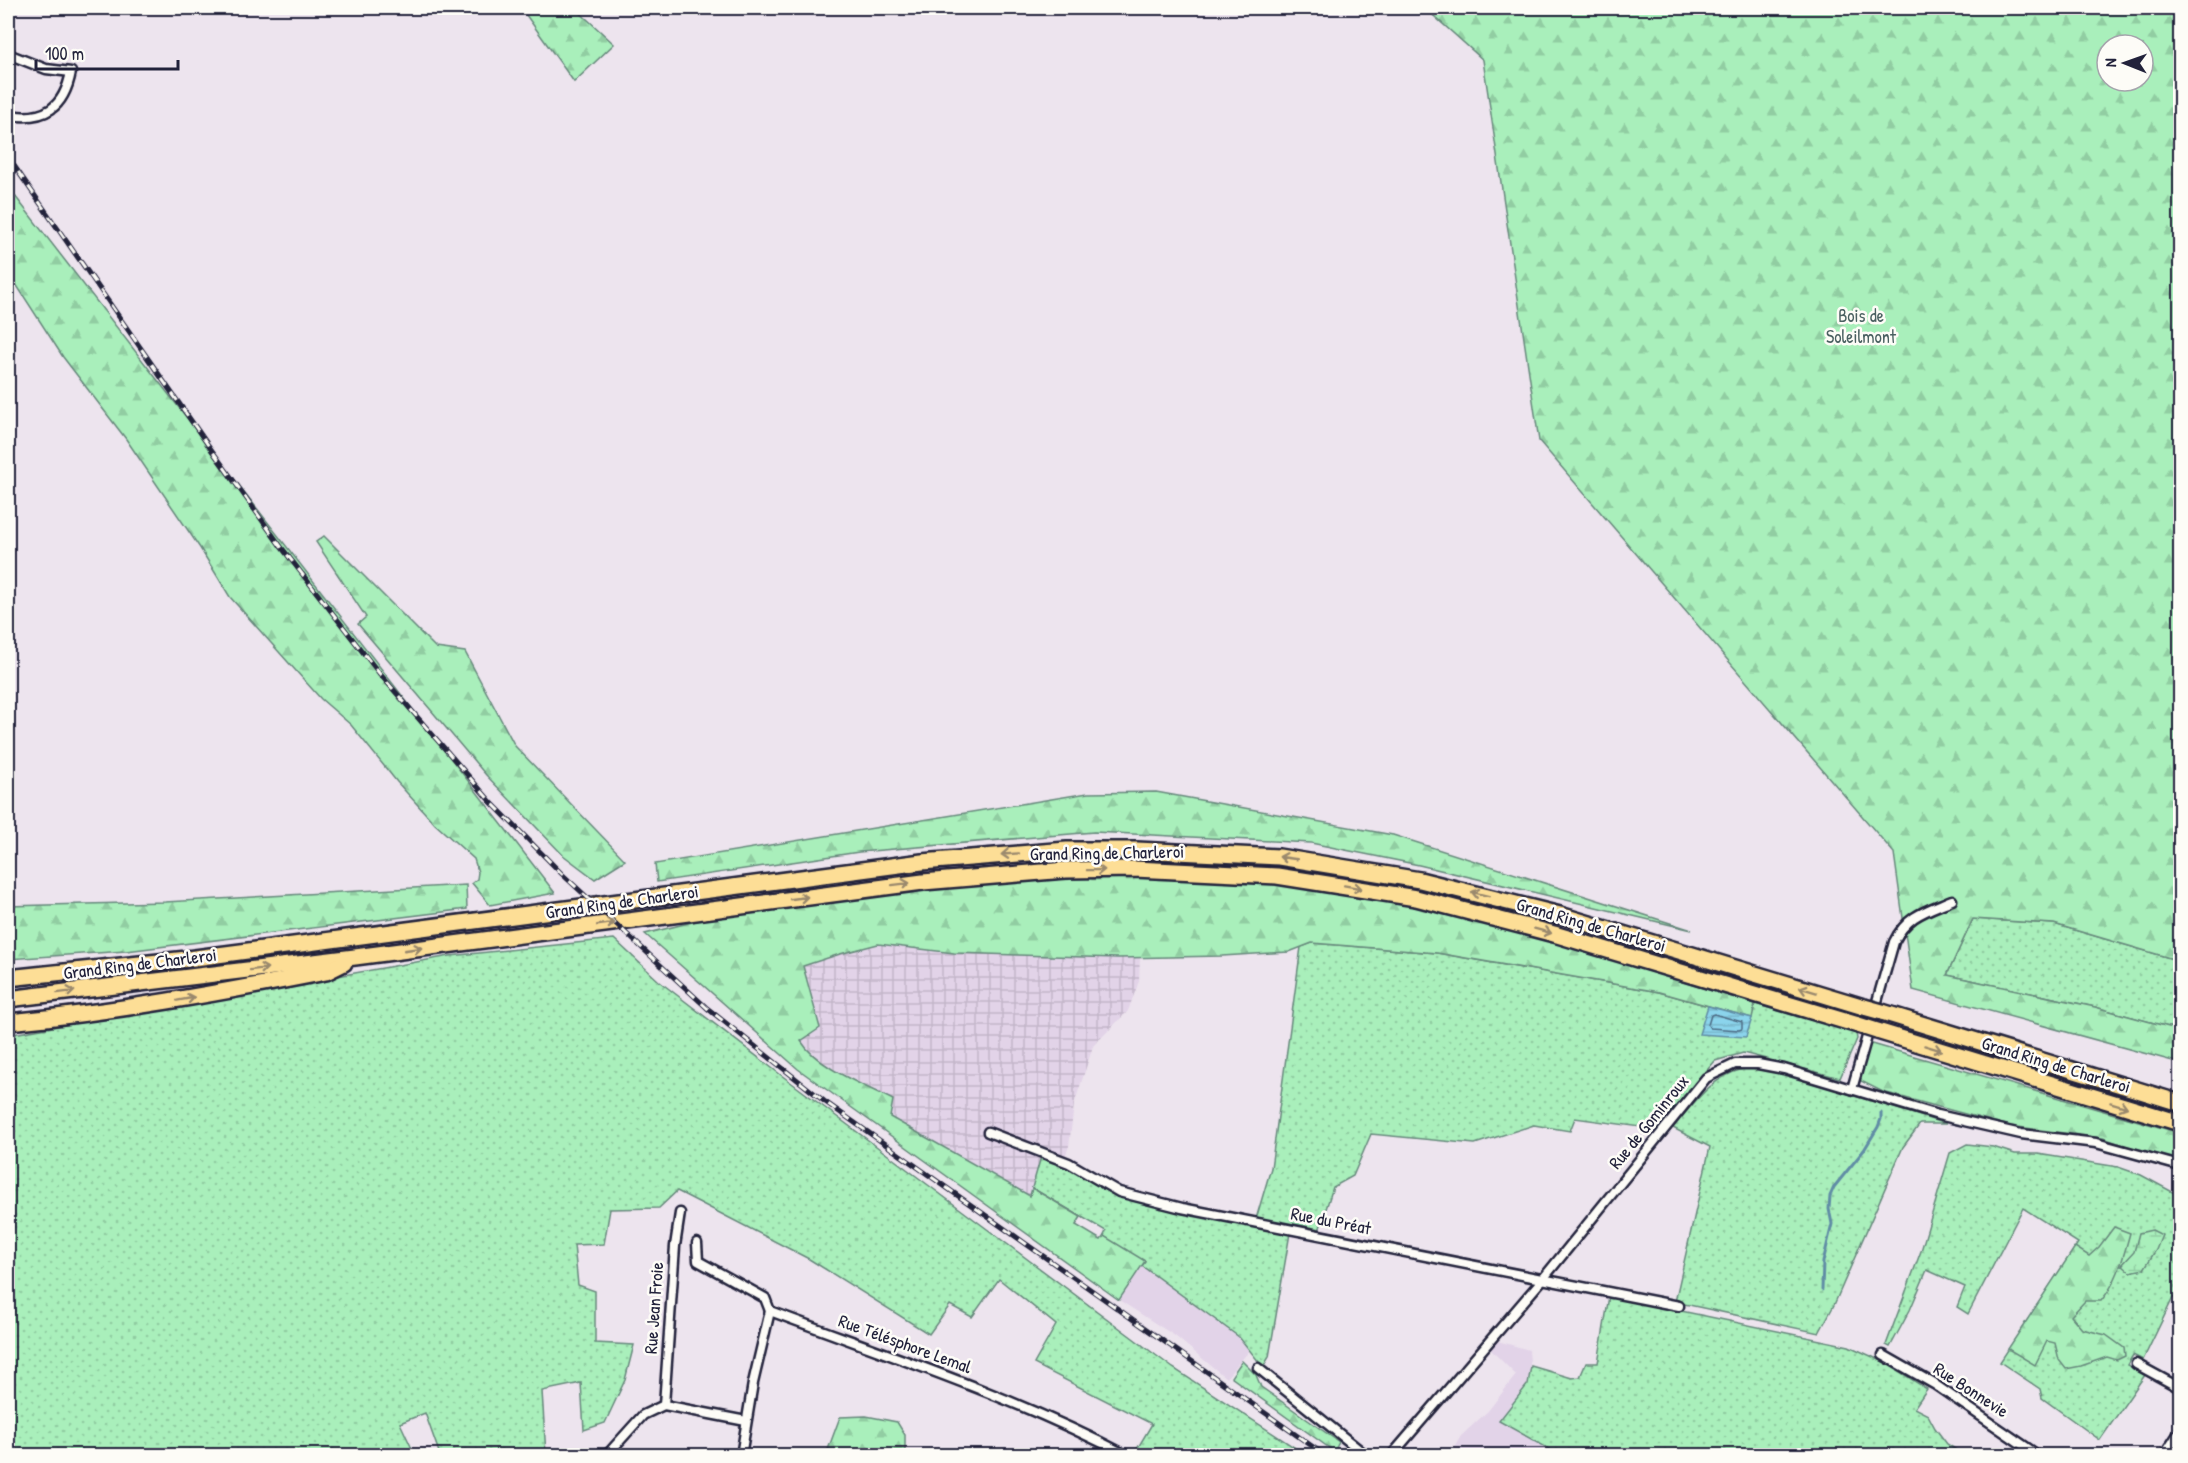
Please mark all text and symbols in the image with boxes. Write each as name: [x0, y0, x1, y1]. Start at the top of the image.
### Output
scale bar: [36, 33, 178, 71]
north arrow: [2095, 33, 2155, 93]
text: 100 m: [45, 41, 84, 66]
text: N: [2099, 58, 2121, 67]
park label: Bois de Soleilmont: [1826, 303, 1897, 349]
street label: Grand Ring de Charleroi: [1030, 839, 1184, 866]
one-way arrow: [1000, 849, 1020, 860]
one-way arrow: [1279, 853, 1299, 864]
one-way arrow: [1085, 864, 1105, 876]
street label: Grand Ring de Charleroi: [544, 878, 700, 925]
one-way arrow: [891, 879, 911, 890]
one-way arrow: [1342, 882, 1362, 893]
one-way arrow: [1471, 888, 1490, 900]
street label: Grand Ring de Charleroi: [1514, 891, 1669, 958]
one-way arrow: [789, 892, 809, 903]
one-way arrow: [596, 918, 615, 929]
one-way arrow: [1533, 925, 1552, 937]
street label: Grand Ring de Charleroi: [62, 942, 218, 985]
one-way arrow: [402, 944, 422, 955]
one-way arrow: [249, 964, 269, 975]
one-way arrow: [1799, 983, 1818, 994]
one-way arrow: [55, 987, 75, 998]
one-way arrow: [175, 993, 195, 1004]
street label: Grand Ring de Charleroi: [1979, 1030, 2134, 1099]
one-way arrow: [1923, 1043, 1942, 1054]
street label: Rue de Gominroux: [1603, 1069, 1694, 1174]
one-way arrow: [2109, 1100, 2128, 1111]
street label: Rue du Préat: [1289, 1201, 1374, 1241]
street label: Rue Jean Froie: [638, 1261, 669, 1355]
street label: Rue Télésphore Lemal: [835, 1308, 975, 1379]
street label: Rue Bonnevie: [1929, 1356, 2014, 1423]

